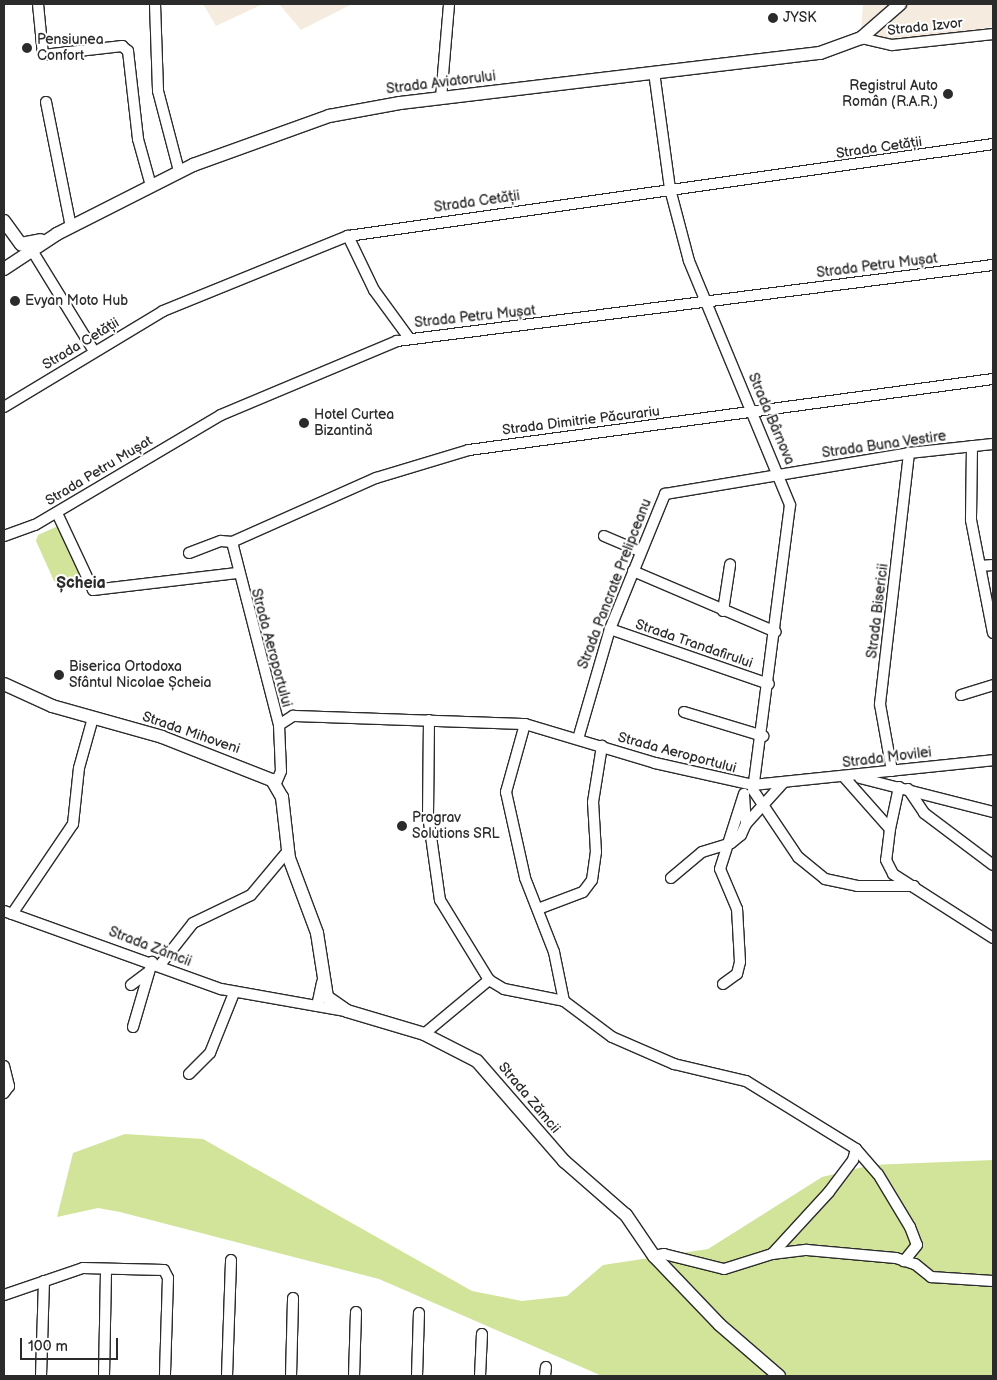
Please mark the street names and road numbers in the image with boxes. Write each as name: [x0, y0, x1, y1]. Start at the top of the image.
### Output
street label: Strada Izvor: [886, 15, 964, 39]
street label: Strada Aviatorului: [385, 68, 497, 98]
street label: Strada Cetății: [835, 134, 923, 162]
street label: Strada Cetății: [433, 188, 521, 216]
street label: Strada Petru Mușat: [816, 250, 938, 282]
street label: Strada Petru Mușat: [414, 302, 536, 332]
street label: Strada Cetății: [40, 315, 122, 373]
street label: Strada Bârnova: [744, 371, 798, 467]
street label: Strada Dimitrie Păcurariu: [501, 403, 661, 439]
street label: Strada Buna Vestire: [821, 428, 947, 462]
street label: Strada Petru Mușat: [43, 432, 155, 510]
street label: Strada Pancrate Prelipceanu: [575, 496, 655, 672]
street label: Strada Bisericii: [864, 563, 892, 659]
street label: Strada Aeroportului: [247, 587, 295, 709]
street label: Strada Trandafirului: [633, 616, 755, 672]
street label: Strada Mihoveni: [140, 708, 242, 758]
street label: Strada Aeroportului: [616, 729, 738, 777]
street label: Strada Movilei: [841, 744, 933, 772]
street label: Strada Zămcii: [106, 924, 194, 970]
street label: Strada Zămcii: [495, 1059, 563, 1137]

